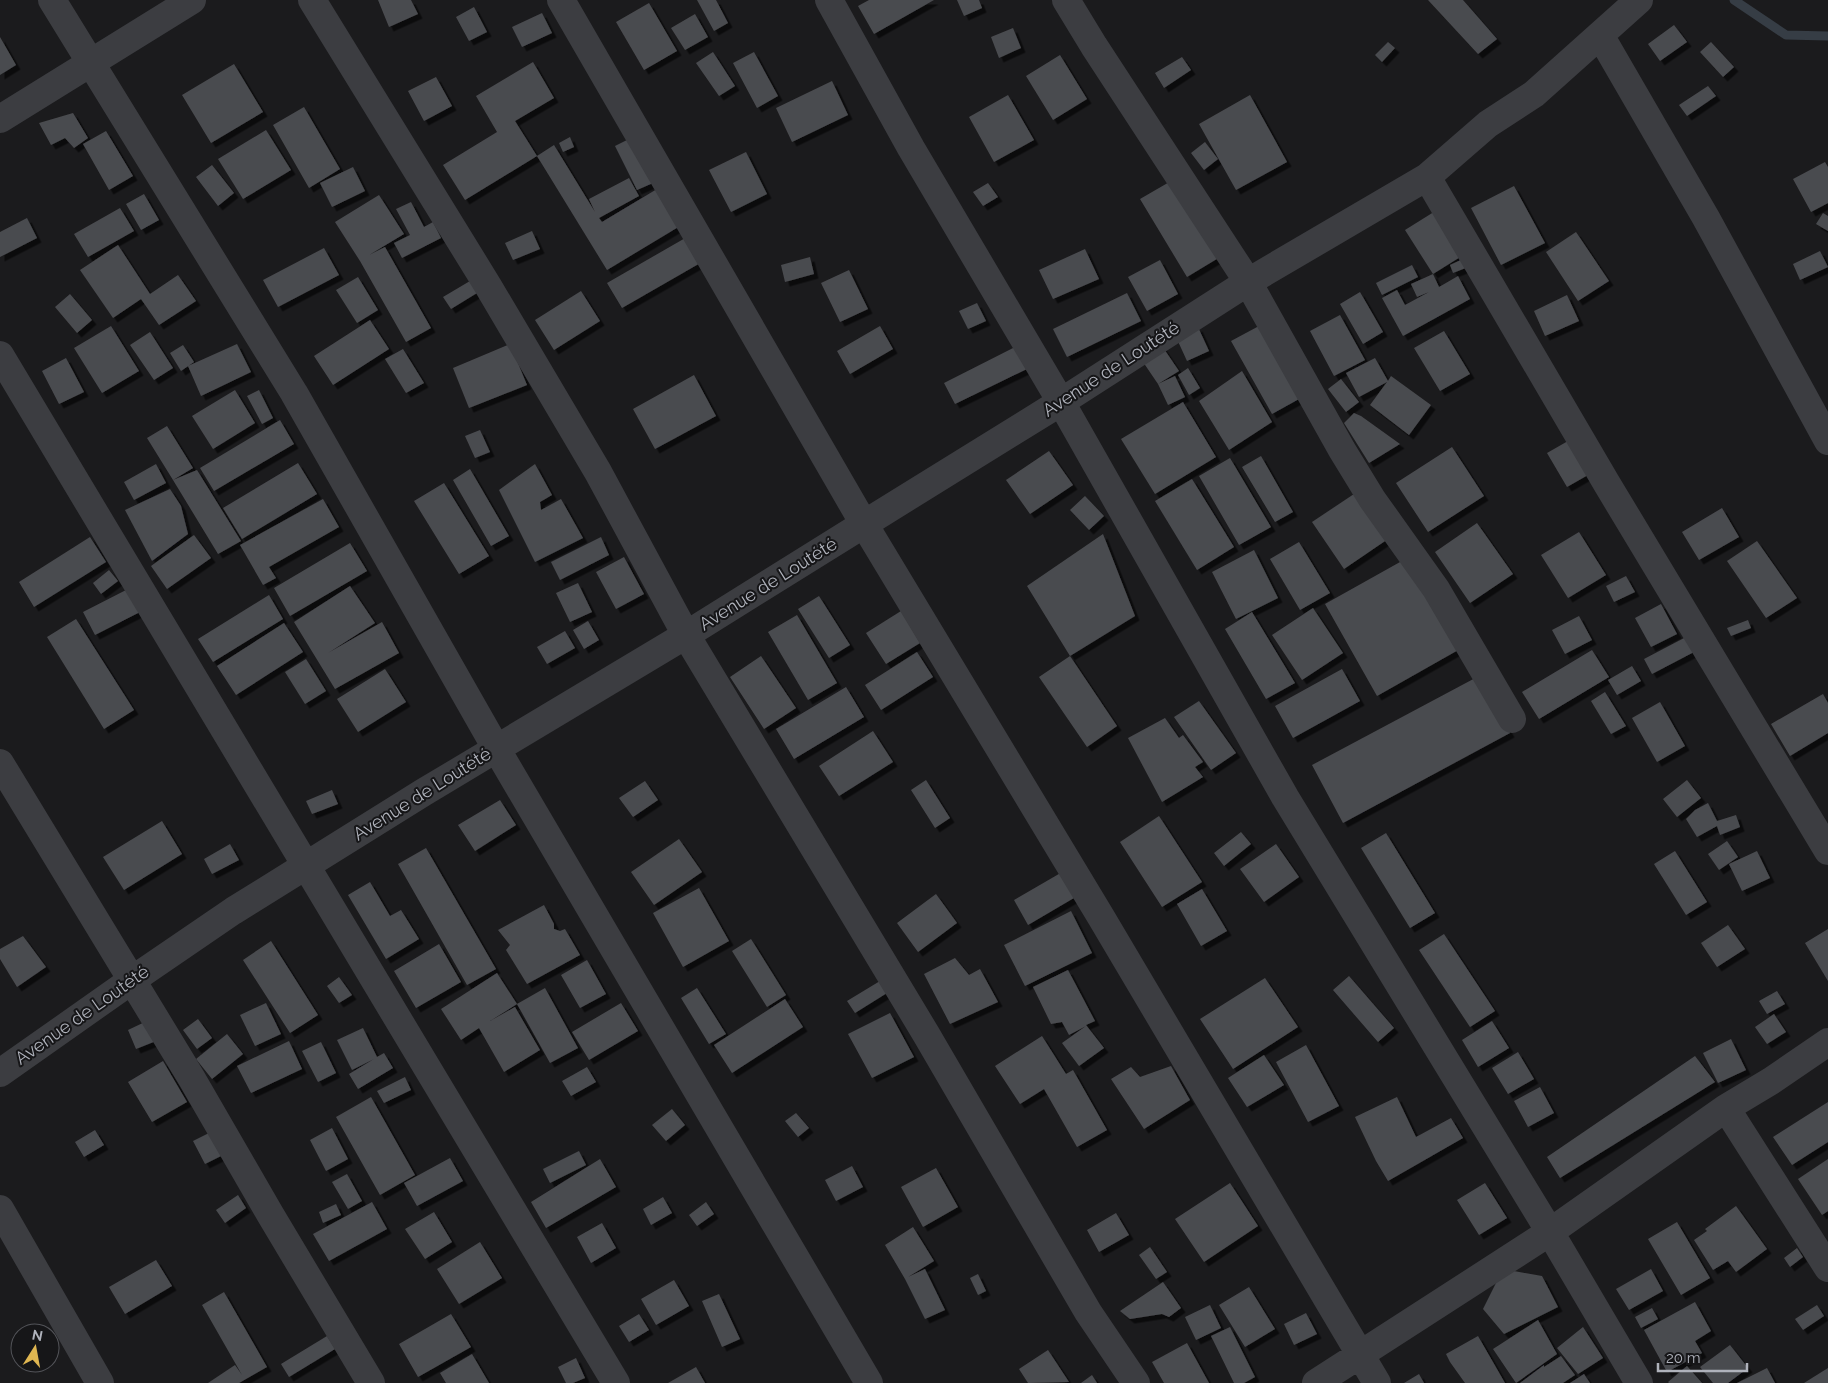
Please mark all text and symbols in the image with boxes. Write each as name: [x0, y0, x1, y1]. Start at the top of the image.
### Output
street label: Avenue de Loutété: [1039, 316, 1183, 421]
street label: Avenue de Loutété: [695, 532, 841, 635]
street label: Avenue de Loutété: [349, 742, 495, 845]
street label: Avenue de Loutété: [11, 960, 153, 1069]
north arrow: [10, 1323, 60, 1373]
text: N: [31, 1326, 44, 1344]
scale bar: [1658, 1340, 1747, 1372]
text: 20 m: [1666, 1349, 1701, 1367]

